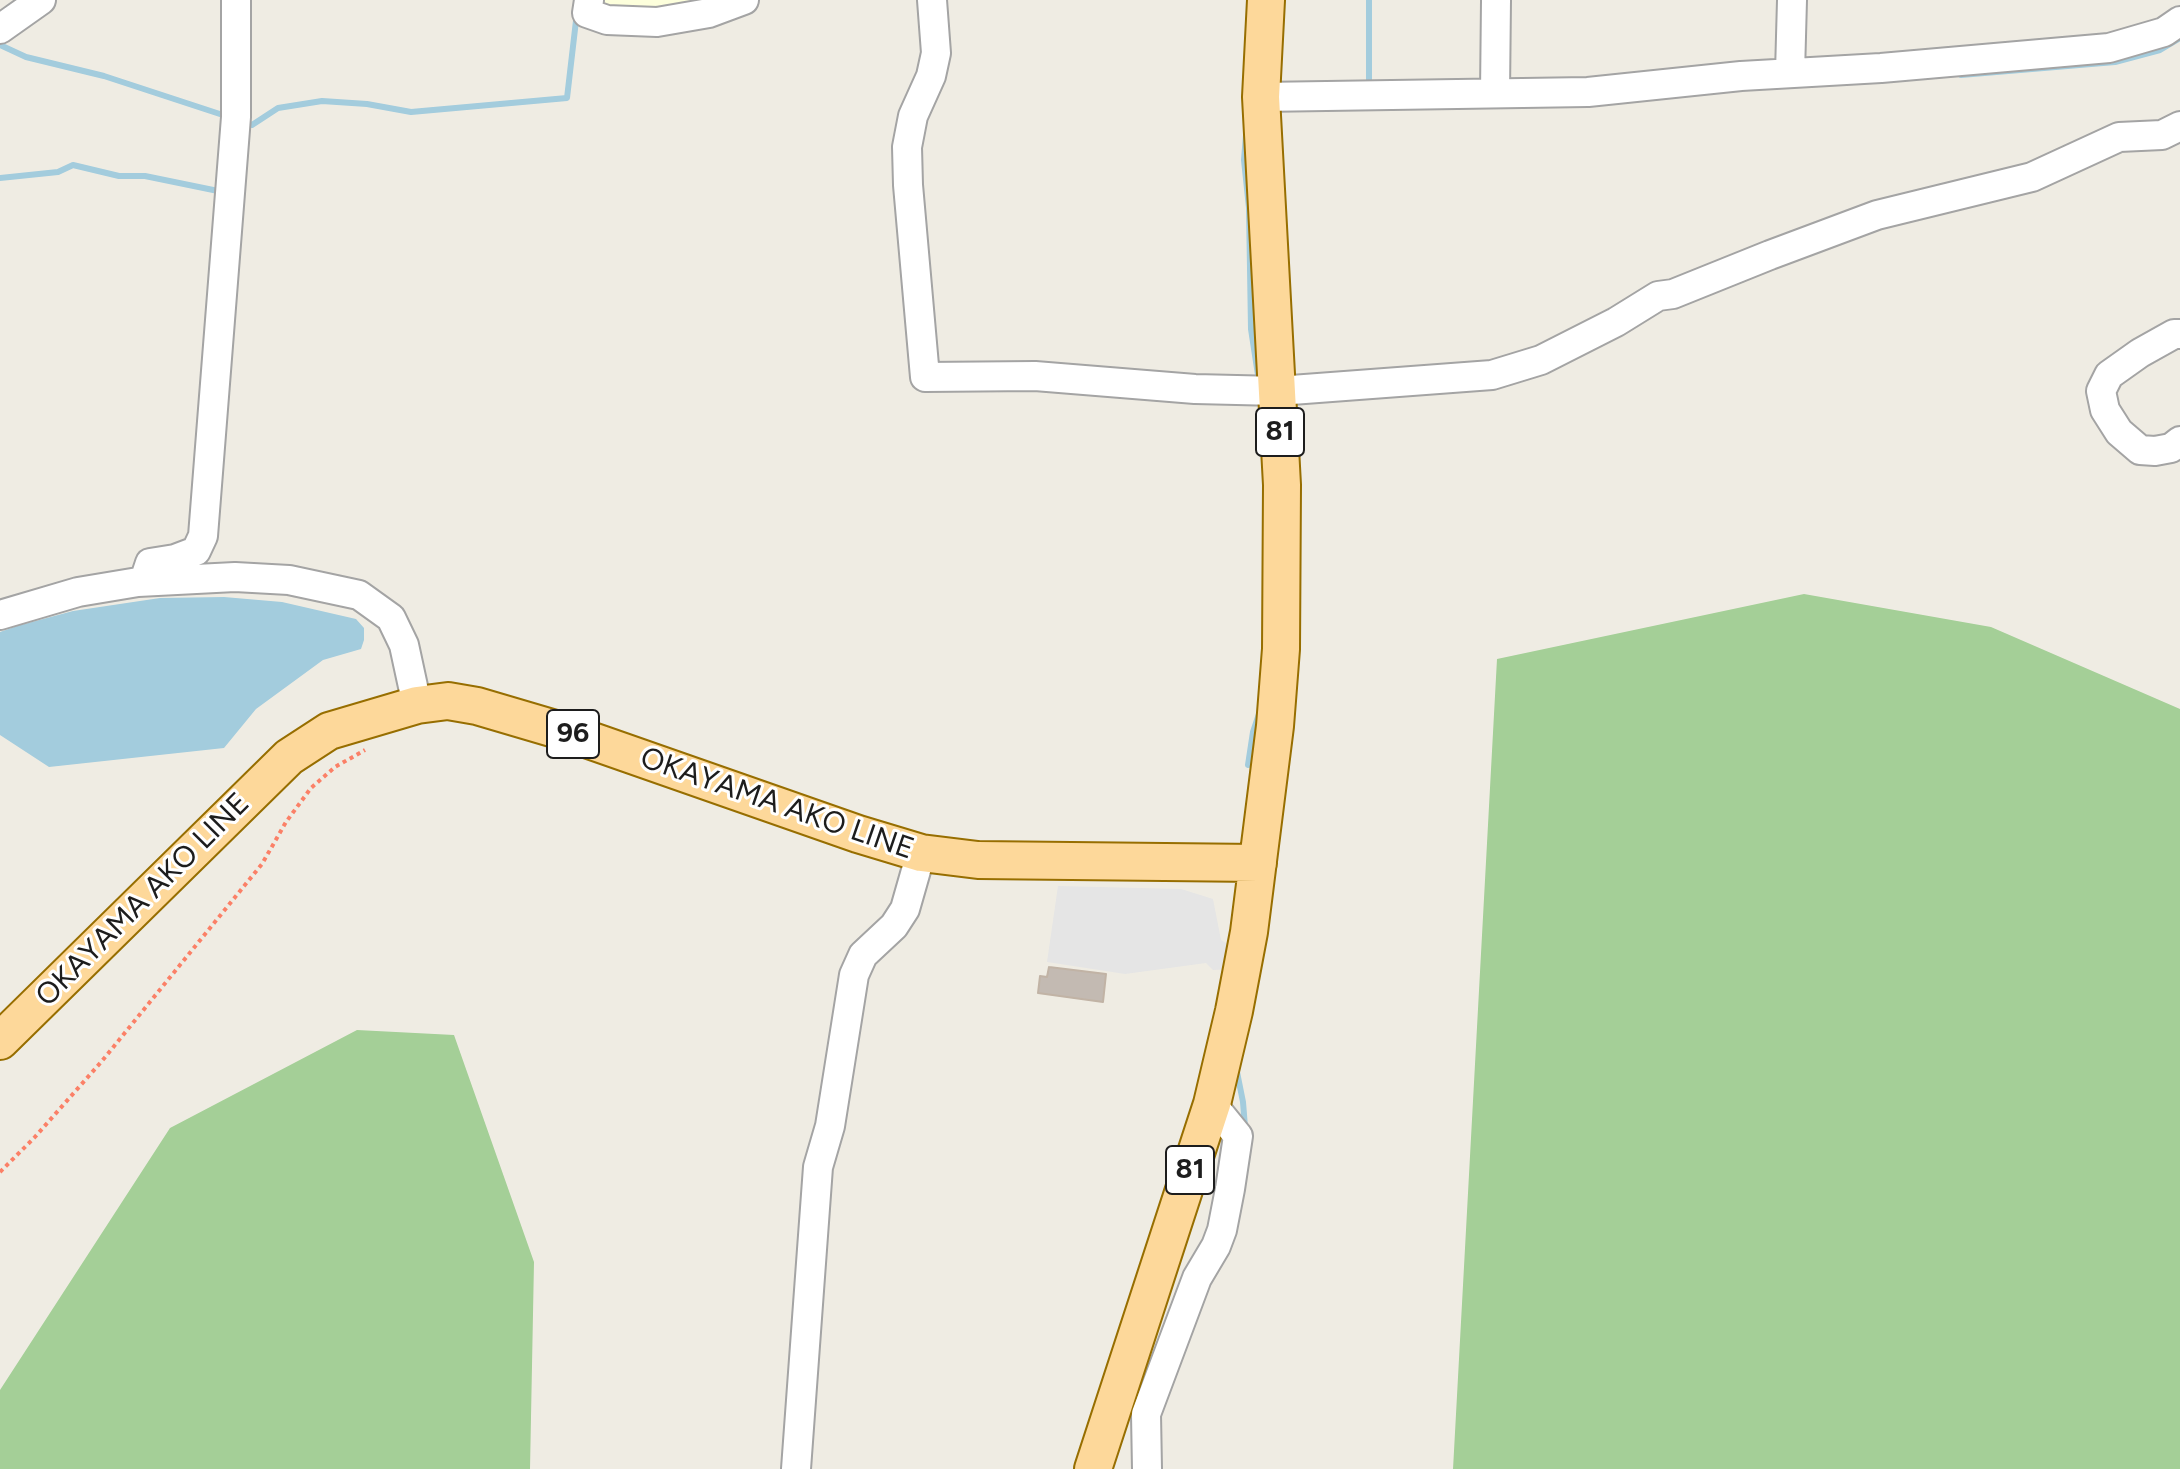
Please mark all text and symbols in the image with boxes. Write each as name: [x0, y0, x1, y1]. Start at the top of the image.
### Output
road number: 81: [1256, 408, 1304, 456]
road number: 96: [547, 710, 599, 758]
street label: OKAYAMA AKO LINE: [635, 740, 919, 868]
street label: OKAYAMA AKO LINE: [29, 786, 257, 1014]
road number: 81: [1166, 1146, 1214, 1194]

